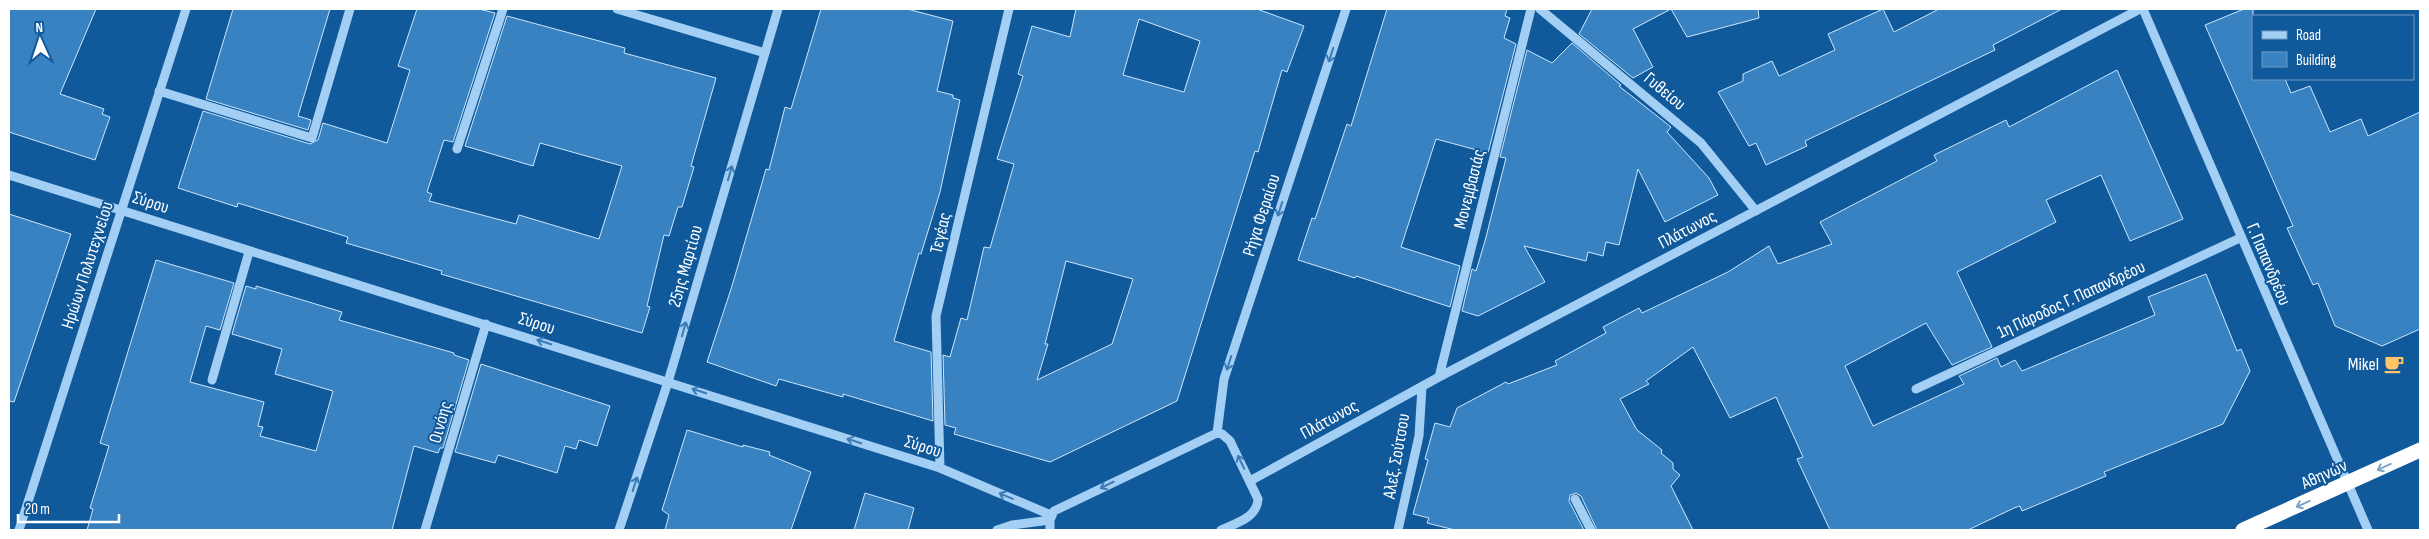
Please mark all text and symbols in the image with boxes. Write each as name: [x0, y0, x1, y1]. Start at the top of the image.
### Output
north arrow: [15, 15, 65, 65]
legend: [2252, 15, 2414, 80]
text: N: [35, 19, 44, 36]
text: Road: [2296, 26, 2321, 45]
one-way arrow: [1326, 47, 1335, 62]
text: Building: [2296, 51, 2336, 70]
street label: Γυθείου: [1640, 68, 1690, 115]
street label: Μονεμβασιάς: [1449, 147, 1490, 231]
one-way arrow: [725, 166, 735, 182]
street label: Ρήγα Φεραίου: [1238, 171, 1285, 259]
street label: Σύρου: [130, 187, 172, 218]
street label: Ηρώων Πολυτεχνείου: [57, 199, 118, 332]
one-way arrow: [1275, 201, 1284, 217]
street label: Πλάτωνος: [1655, 205, 1720, 253]
street label: Τεγέας: [926, 211, 955, 256]
street label: Γ. Παπανδρέου: [2242, 220, 2295, 308]
street label: 25ης Μαρτίου: [664, 223, 707, 310]
street label: 1η Πάροδος Γ. Παπανδρέου: [1994, 256, 2148, 343]
street label: Σύρου: [516, 308, 558, 339]
one-way arrow: [679, 322, 689, 338]
one-way arrow: [536, 337, 552, 347]
cafe icon: Mikel: [2383, 353, 2405, 375]
place label: Mikel: [2348, 354, 2379, 375]
one-way arrow: [1224, 355, 1233, 371]
one-way arrow: [691, 386, 707, 396]
street label: Πλάτωνος: [1297, 395, 1362, 444]
street label: Οινόης: [425, 399, 456, 446]
street label: Αλεξ. Σούτσου: [1378, 412, 1414, 501]
street label: Σύρου: [902, 431, 944, 462]
one-way arrow: [846, 435, 862, 445]
one-way arrow: [1236, 455, 1246, 470]
street label: Αθηνών: [2297, 455, 2351, 494]
one-way arrow: [2377, 463, 2392, 472]
one-way arrow: [630, 476, 640, 492]
one-way arrow: [1100, 481, 1115, 490]
one-way arrow: [999, 491, 1014, 501]
scale bar: [18, 492, 119, 524]
one-way arrow: [2296, 499, 2311, 509]
text: 20 m: [25, 500, 50, 519]

